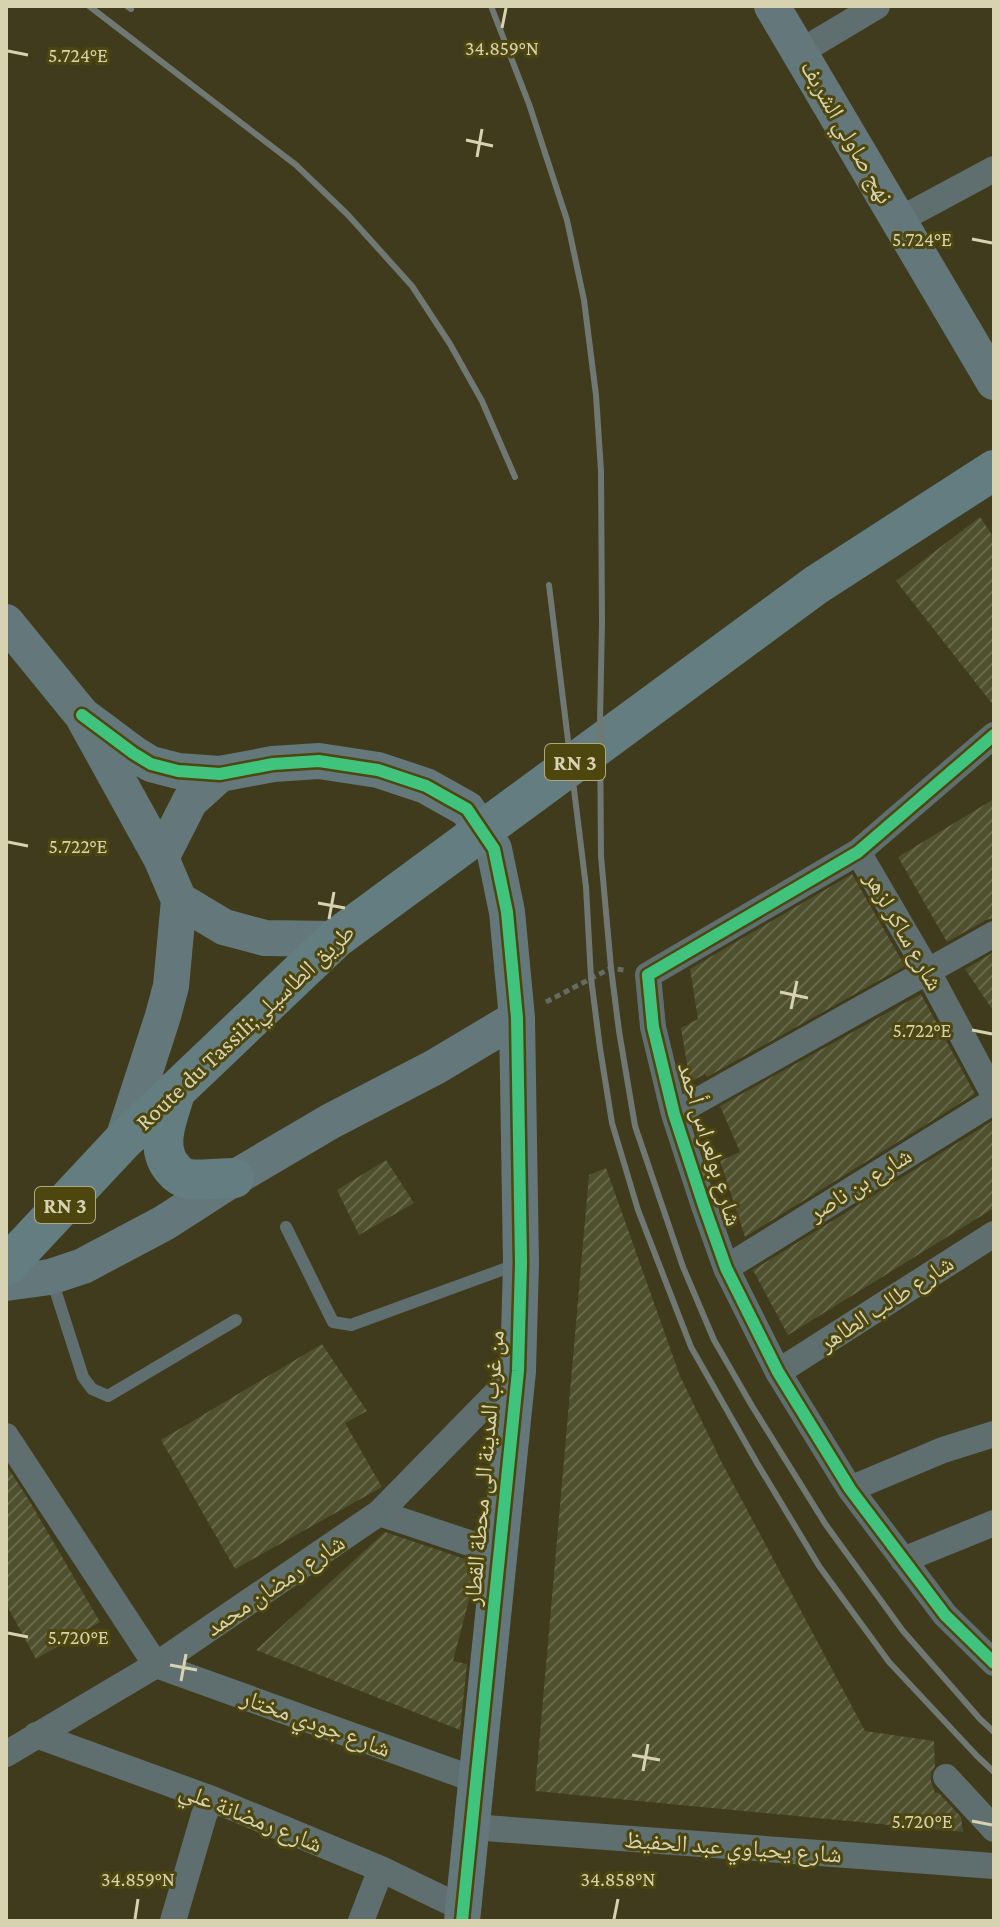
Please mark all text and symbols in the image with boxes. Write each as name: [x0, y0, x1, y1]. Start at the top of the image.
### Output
text: 34.859°N: [465, 37, 539, 59]
text: 5.724°E: [48, 44, 108, 66]
street label: نهج صاولي الشربف: [790, 55, 899, 211]
text: 5.724°E: [892, 228, 952, 250]
road number: RN 3: [545, 744, 605, 780]
text: 5.722°E: [49, 835, 108, 857]
street label: شارع ساكر لزهر: [857, 866, 949, 996]
street label: Route du Tassili;طريق الطاسيلي: [130, 918, 364, 1140]
text: 5.722°E: [893, 1019, 952, 1041]
street label: شارع بولعراس أحمد: [671, 1059, 748, 1229]
street label: شارع بن ناصر: [802, 1141, 917, 1228]
road number: RN 3: [35, 1187, 95, 1223]
street label: شارع طالب الطاهر: [813, 1249, 959, 1358]
street label: من غرب المدينة الى محطة القطار: [458, 1329, 510, 1608]
street label: شارع رمضان محمد: [200, 1528, 350, 1643]
text: 5.720°E: [47, 1626, 109, 1648]
street label: شارع جودي مختار: [235, 1683, 394, 1768]
street label: شارع رمضانة علي: [174, 1776, 326, 1863]
text: 5.720°E: [891, 1810, 953, 1832]
street label: شارع يحياوي عبد الحفيظ: [623, 1825, 843, 1874]
text: 34.859°N: [101, 1868, 175, 1890]
text: 34.858°N: [581, 1868, 655, 1890]

